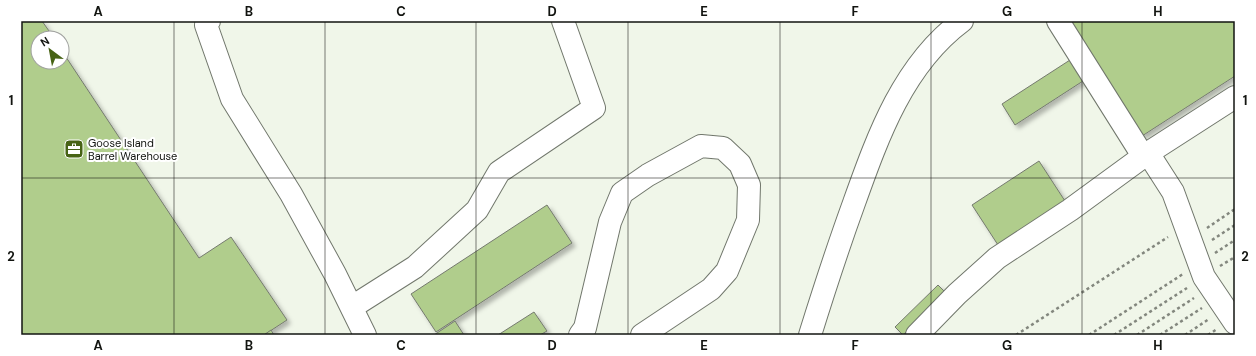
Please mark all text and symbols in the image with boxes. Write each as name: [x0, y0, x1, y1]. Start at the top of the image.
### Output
text: A: [93, 3, 103, 20]
text: B: [245, 3, 253, 20]
text: C: [396, 3, 406, 20]
text: D: [547, 3, 557, 20]
text: E: [700, 3, 708, 20]
text: F: [851, 3, 859, 20]
text: G: [1002, 3, 1012, 20]
text: H: [1153, 3, 1163, 20]
north arrow: [30, 30, 70, 70]
text: N: [38, 33, 52, 50]
text: 1: [9, 92, 13, 109]
text: 1: [1243, 92, 1247, 109]
place label: Goose Island Barrel Warehouse: [88, 136, 177, 163]
office icon: Goose Island Barrel Warehouse: [63, 138, 85, 160]
text: 2: [7, 248, 15, 265]
text: 2: [1241, 248, 1249, 265]
text: A: [93, 337, 103, 354]
text: B: [245, 337, 253, 354]
text: C: [396, 337, 406, 354]
text: D: [547, 337, 557, 354]
text: E: [700, 337, 708, 354]
text: F: [851, 337, 859, 354]
text: G: [1002, 337, 1012, 354]
text: H: [1153, 337, 1163, 354]

